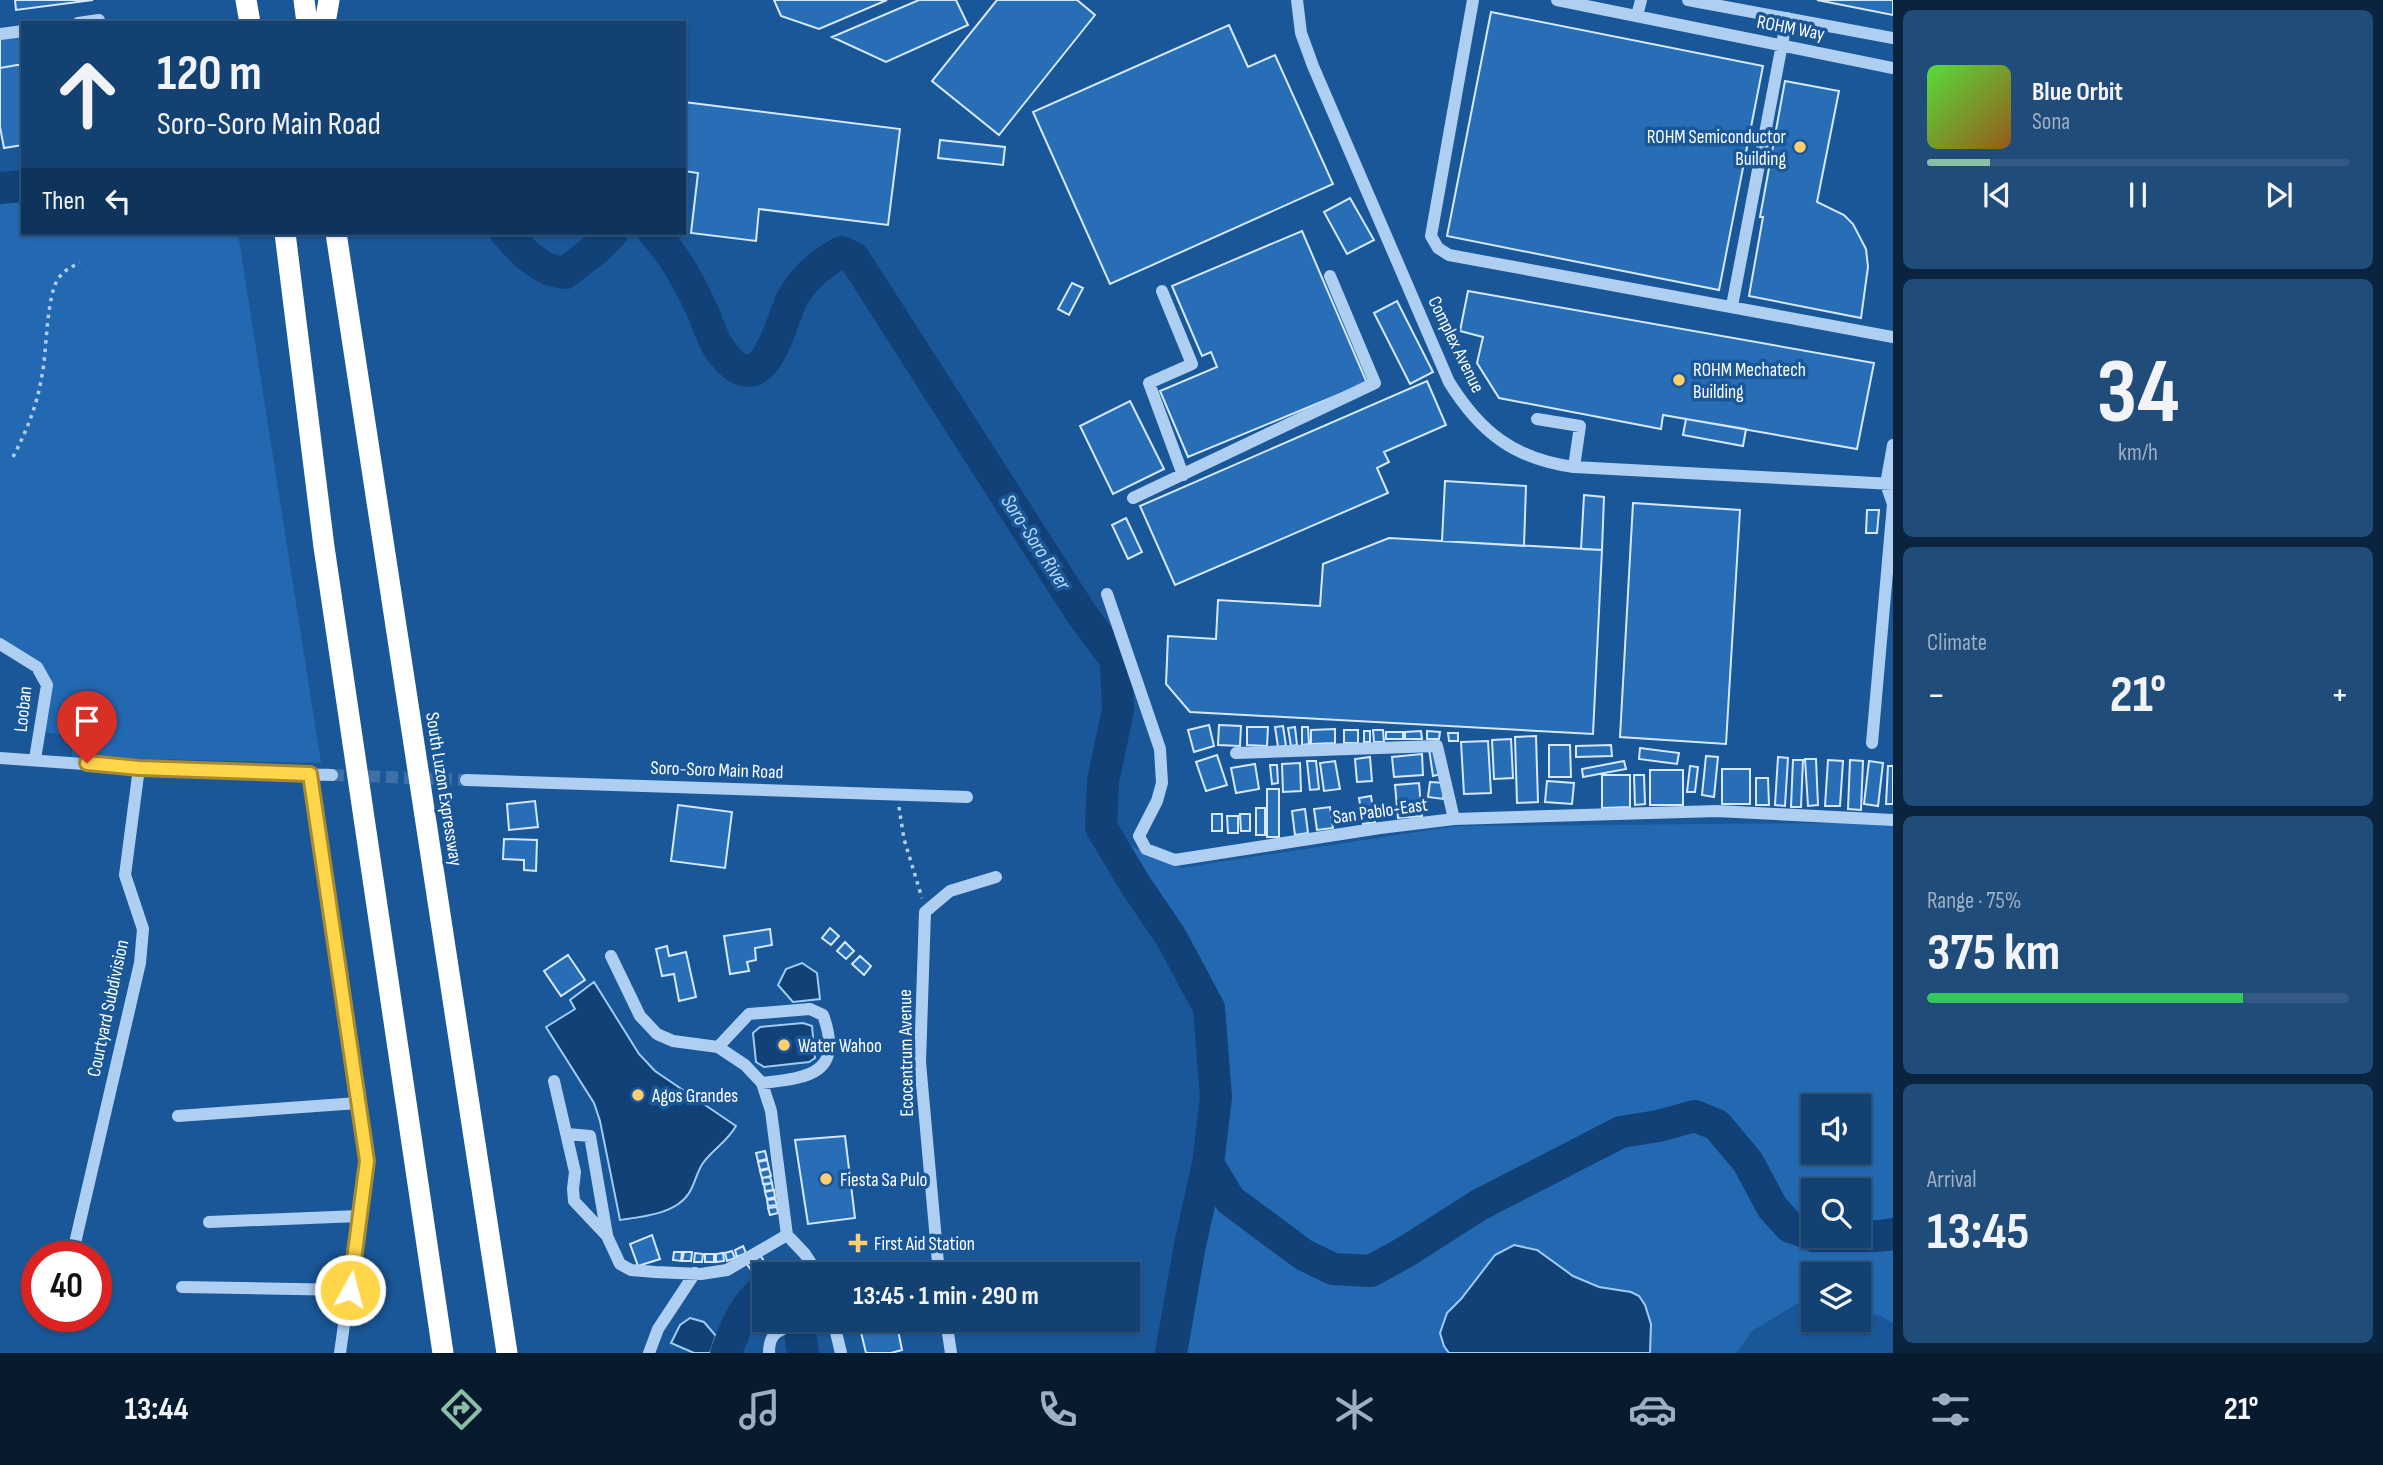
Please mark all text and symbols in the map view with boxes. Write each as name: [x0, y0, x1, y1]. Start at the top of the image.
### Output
street label: ROHM Way: [1755, 11, 1827, 46]
text: 120 m: [157, 45, 262, 104]
icon: ahead: [42, 49, 133, 140]
text: Blue Orbit: [2032, 77, 2123, 108]
text: Soro-Soro Main Road: [157, 105, 381, 144]
text: Sona: [2032, 108, 2070, 136]
place label: ROHM Semiconductor Building: [1647, 126, 1787, 171]
marker: ROHM Semiconductor Building: [1792, 139, 1808, 155]
icon: previous: [1978, 176, 2016, 214]
icon: pause: [2119, 176, 2157, 214]
icon: next: [2260, 176, 2298, 214]
icon: left: [99, 182, 137, 220]
text: Then: [42, 186, 85, 217]
street label: Complex Avenue: [1422, 293, 1489, 397]
text: 34: [2096, 339, 2180, 448]
place label: ROHM Mechatech Building: [1693, 359, 1806, 404]
marker: ROHM Mechatech Building: [1671, 372, 1687, 388]
text: km/h: [2118, 439, 2158, 467]
water label: Soro-Soro River: [995, 490, 1076, 596]
text: Climate: [1927, 629, 1987, 657]
text: 21°: [2110, 664, 2166, 727]
text: −: [1927, 673, 1946, 718]
text: +: [2330, 673, 2349, 718]
street label: Looban: [10, 685, 37, 733]
pin: [57, 691, 117, 763]
icon: arrive: [68, 702, 106, 740]
street label: South Luzon Expressway: [420, 711, 467, 868]
street label: Soro-Soro Main Road: [650, 757, 784, 784]
street label: San Pablo-East: [1331, 793, 1429, 830]
text: Range · 75%: [1927, 887, 2021, 915]
text: 375 km: [1927, 922, 2060, 985]
street label: Courtyard Subdivision: [83, 938, 134, 1079]
street label: Ecocentrum Avenue: [894, 989, 919, 1117]
place label: Water Wahoo: [798, 1035, 882, 1058]
marker: Water Wahoo: [776, 1037, 792, 1053]
place label: Agos Grandes: [651, 1085, 738, 1108]
marker: Agos Grandes: [630, 1087, 646, 1103]
map controls: [1801, 1094, 1871, 1332]
button: sound: [1801, 1094, 1871, 1164]
text: Arrival: [1927, 1166, 1976, 1194]
place label: Fiesta Sa Pulo: [840, 1169, 927, 1192]
marker: Fiesta Sa Pulo: [818, 1171, 834, 1187]
button: search: [1801, 1178, 1871, 1248]
text: 13:45: [1927, 1201, 2029, 1264]
marker: First Aid Station: [848, 1233, 868, 1253]
place label: First Aid Station: [874, 1233, 975, 1256]
speed limit sign: 40: [21, 1241, 112, 1332]
position arrow: [313, 1253, 387, 1327]
button: layers: [1801, 1262, 1871, 1332]
text: 13:45 · 1 min · 290 m: [853, 1281, 1039, 1312]
icon: directions: [437, 1385, 486, 1434]
icon: music: [735, 1385, 784, 1434]
icon: phone: [1033, 1385, 1082, 1434]
icon: climate: [1330, 1385, 1379, 1434]
icon: car: [1628, 1385, 1677, 1434]
icon: filters: [1926, 1385, 1975, 1434]
text: 13:44: [124, 1390, 188, 1429]
text: 21°: [2224, 1390, 2259, 1429]

